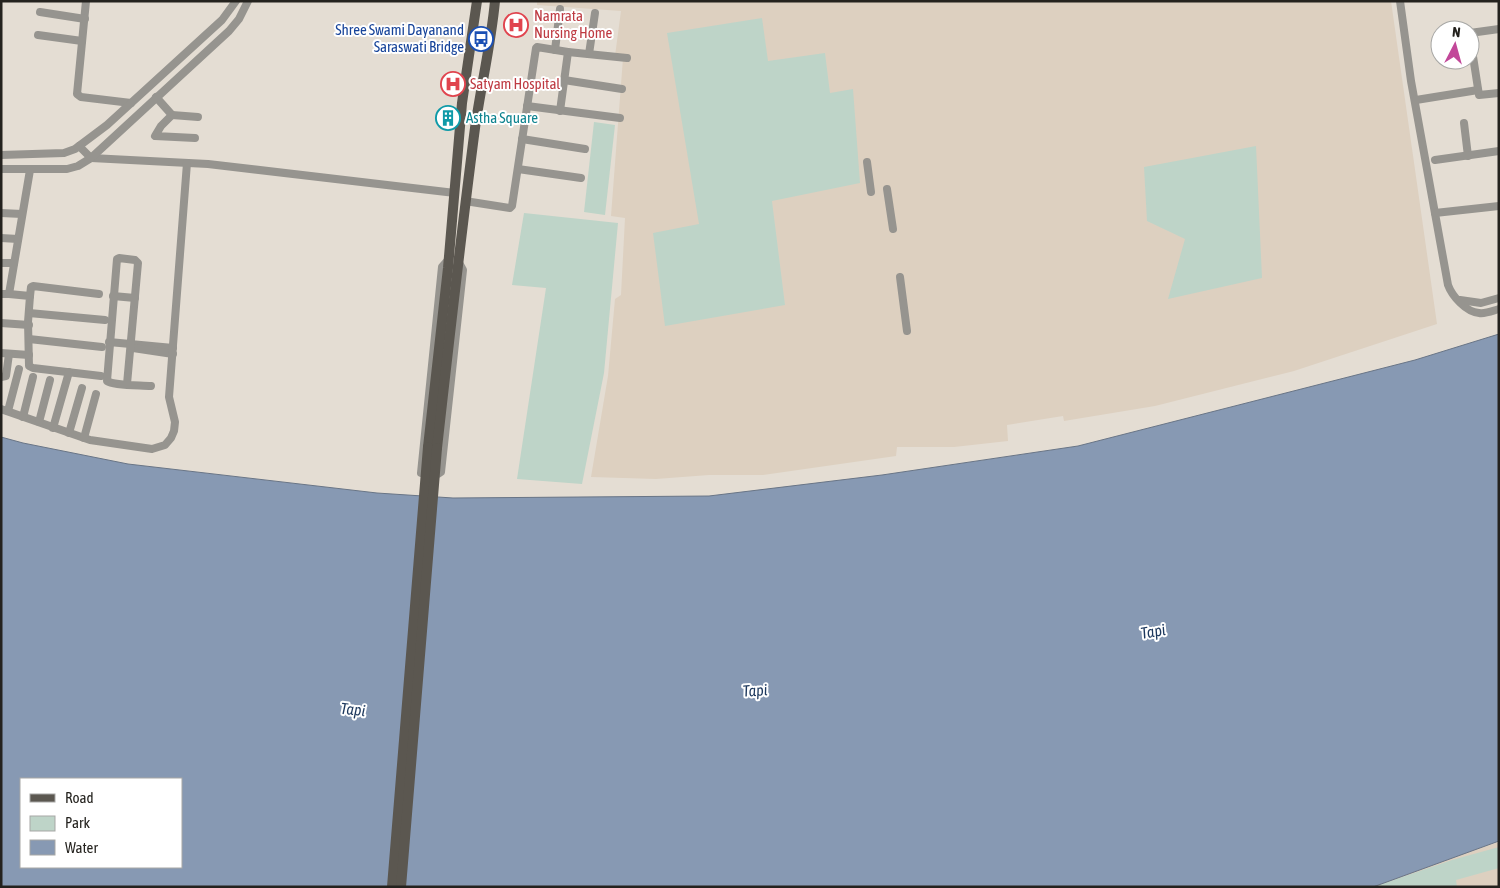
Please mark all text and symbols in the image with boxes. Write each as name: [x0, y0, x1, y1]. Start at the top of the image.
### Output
place label: Namrata Nursing Home: [534, 7, 613, 41]
hospital icon: Namrata Nursing Home: [503, 12, 529, 38]
north arrow: [1430, 20, 1480, 70]
place label: Shree Swami Dayanand Saraswati Bridge: [335, 21, 464, 55]
text: N: [1451, 24, 1461, 40]
bus stop icon: Shree Swami Dayanand Saraswati Bridge: [468, 26, 494, 52]
hospital icon: Satyam Hospital: [440, 71, 466, 97]
place label: Satyam Hospital: [470, 75, 560, 92]
building icon: Astha Square: [435, 105, 461, 131]
place label: Astha Square: [466, 109, 538, 126]
water label: Tapi: [1139, 620, 1167, 643]
water label: Tapi: [742, 680, 768, 701]
water label: Tapi: [340, 699, 367, 720]
legend: [20, 778, 182, 868]
text: Road: [65, 789, 94, 806]
text: Park: [65, 814, 90, 831]
text: Water: [65, 839, 98, 856]

